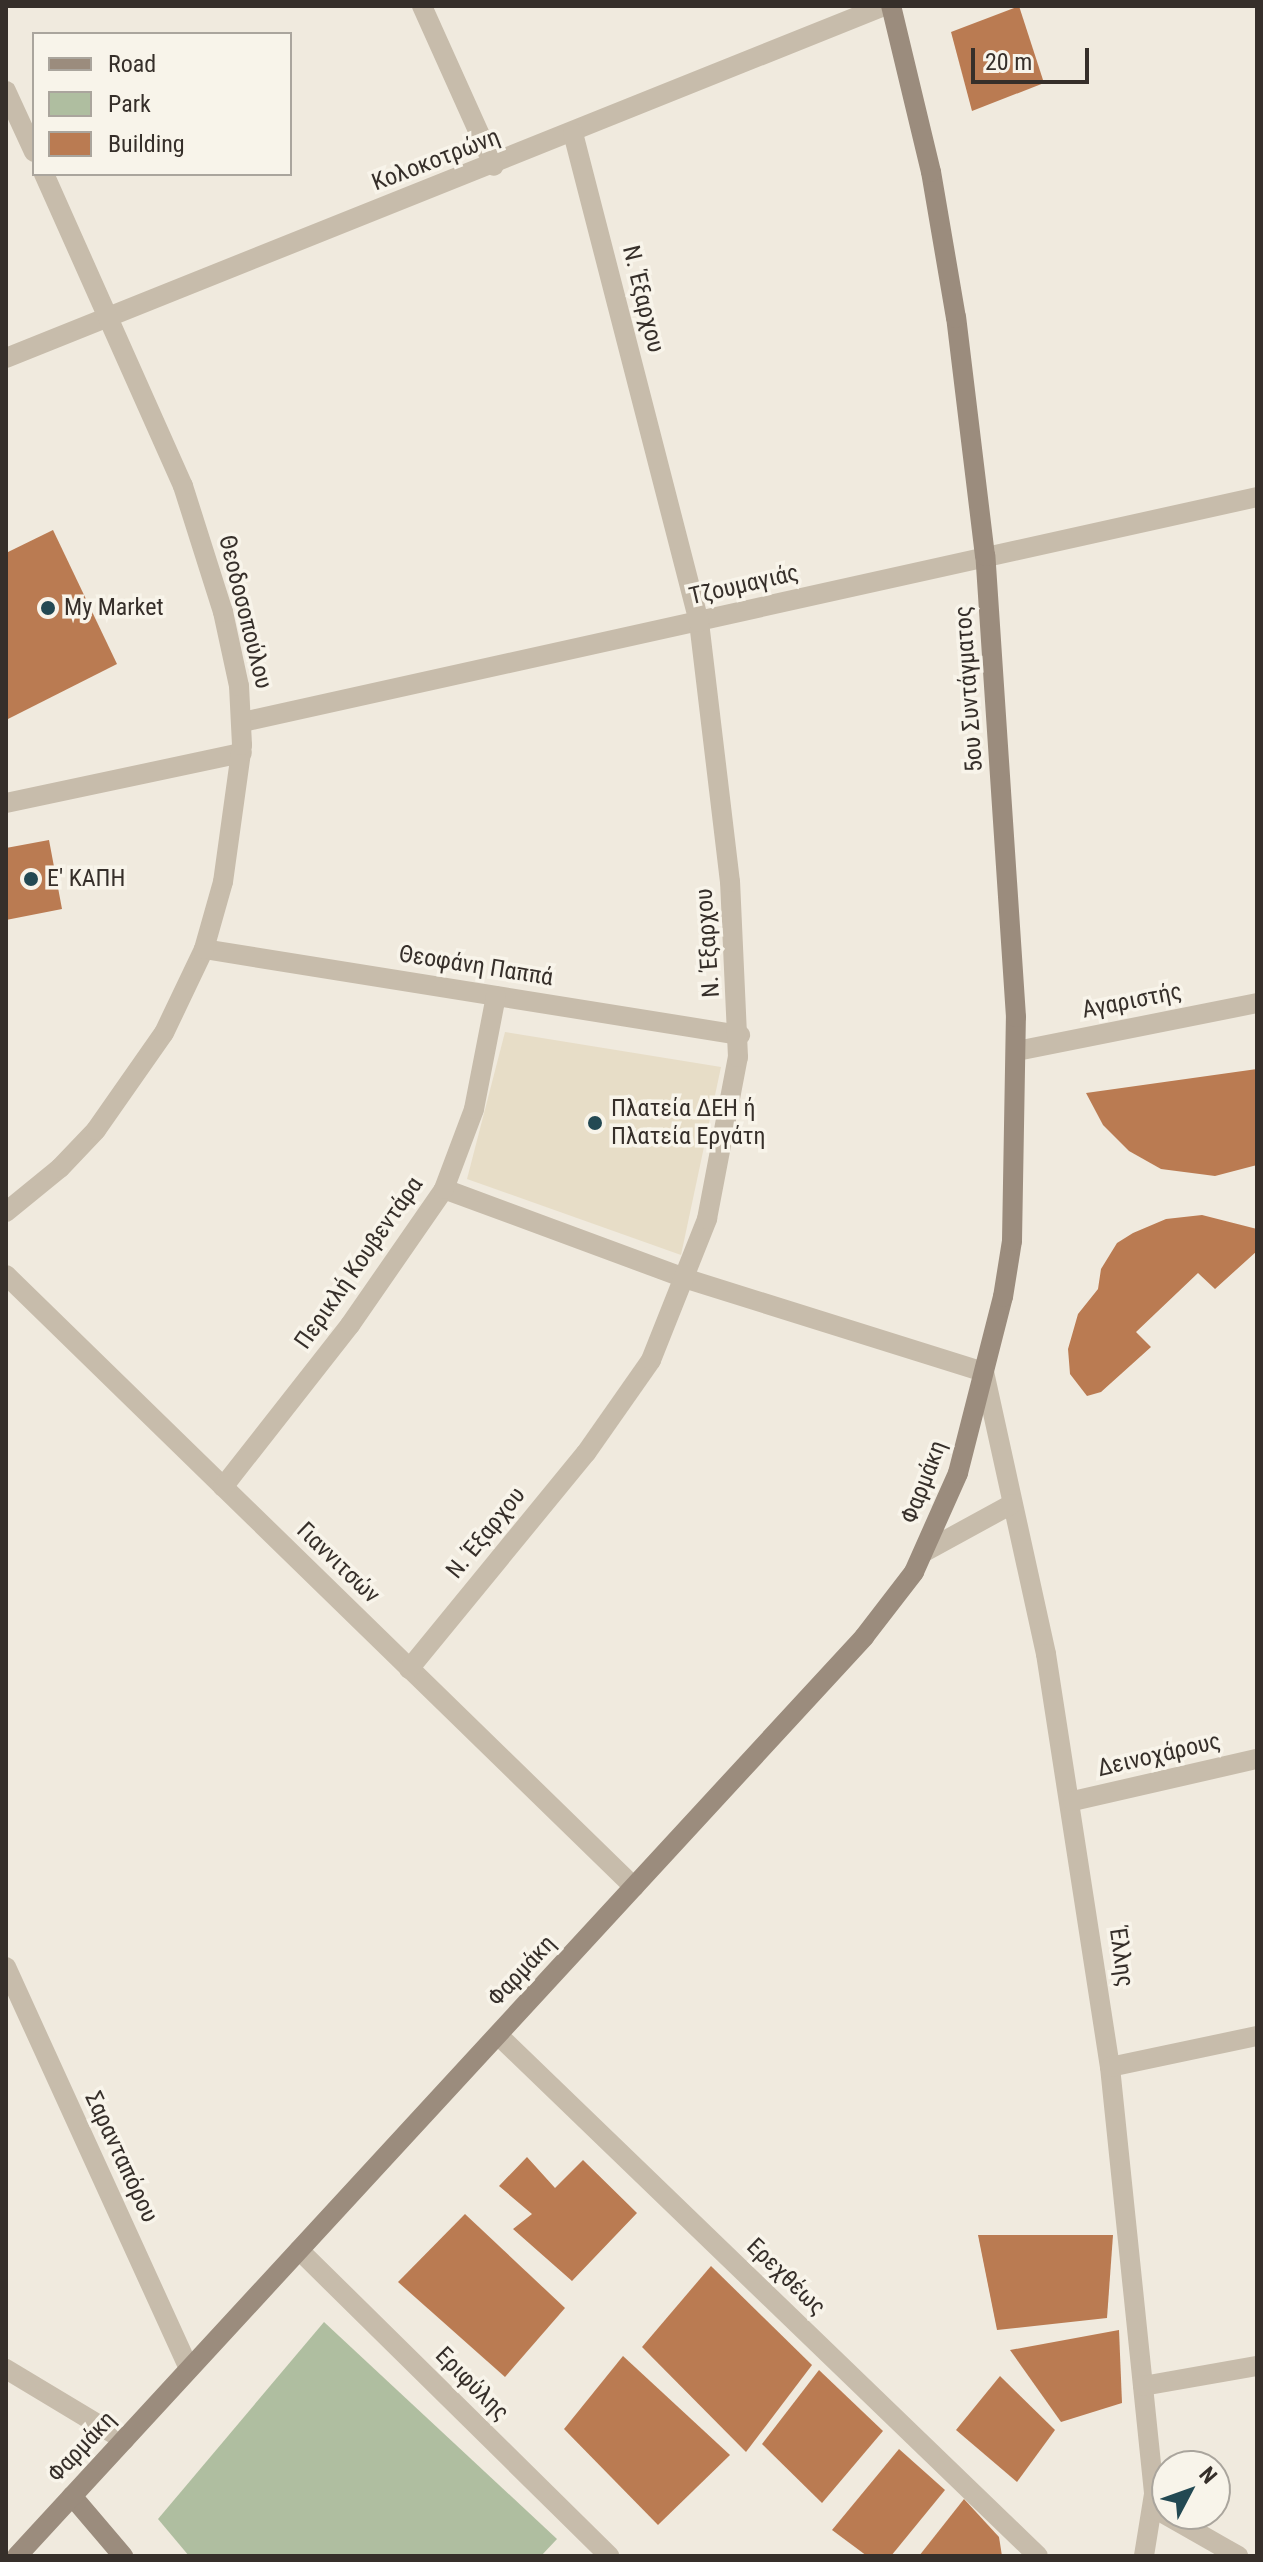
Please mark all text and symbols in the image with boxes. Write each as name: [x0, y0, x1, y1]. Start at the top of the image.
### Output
legend: [32, 32, 292, 176]
scale bar: [975, 32, 1093, 82]
text: 20 m: [985, 48, 1032, 76]
text: Road: [108, 50, 156, 78]
text: Park: [108, 90, 151, 118]
street label: Κολοκοτρώνη: [368, 122, 504, 198]
text: Building: [108, 130, 185, 158]
street label: Ν. Έξαρχου: [616, 243, 670, 355]
street label: Θεοδοσοπούλου: [212, 532, 278, 692]
street label: Τζουμαγιάς: [686, 558, 802, 612]
place label: My Market: [64, 594, 164, 622]
marker: My Market: [39, 599, 57, 617]
street label: 5ου Συντάγματος: [949, 605, 989, 773]
place label: Ε' ΚΑΠΗ: [47, 865, 125, 893]
marker: Ε' ΚΑΠΗ: [22, 870, 40, 888]
street label: Ν. Έξαρχου: [690, 888, 726, 998]
street label: Θεοφάνη Παππά: [397, 940, 555, 992]
street label: Αγαριστής: [1080, 977, 1184, 1025]
place label: Πλατεία ΔΕΗ ή Πλατεία Εργάτη: [611, 1095, 766, 1151]
marker: Πλατεία ΔΕΗ ή Πλατεία Εργάτη: [586, 1114, 604, 1132]
street label: Περικλή Κουβεντάρα: [289, 1171, 429, 1355]
street label: Φαρμάκη: [895, 1437, 953, 1527]
street label: Ν. Έξαρχου: [440, 1482, 532, 1584]
street label: Γιαννιτσών: [290, 1516, 386, 1610]
street label: Δεινοχάρους: [1095, 1727, 1223, 1783]
street label: Έλλης: [1103, 1925, 1139, 1989]
street label: Φαρμάκη: [482, 1930, 562, 2012]
street label: Σαρανταπόρου: [78, 2087, 164, 2227]
street label: Ερεχθέως: [741, 2232, 831, 2322]
street label: Εριφύλης: [429, 2341, 515, 2427]
street label: Φαρμάκη: [42, 2406, 122, 2488]
north arrow: [1151, 2450, 1231, 2530]
text: N: [1194, 2462, 1222, 2489]

